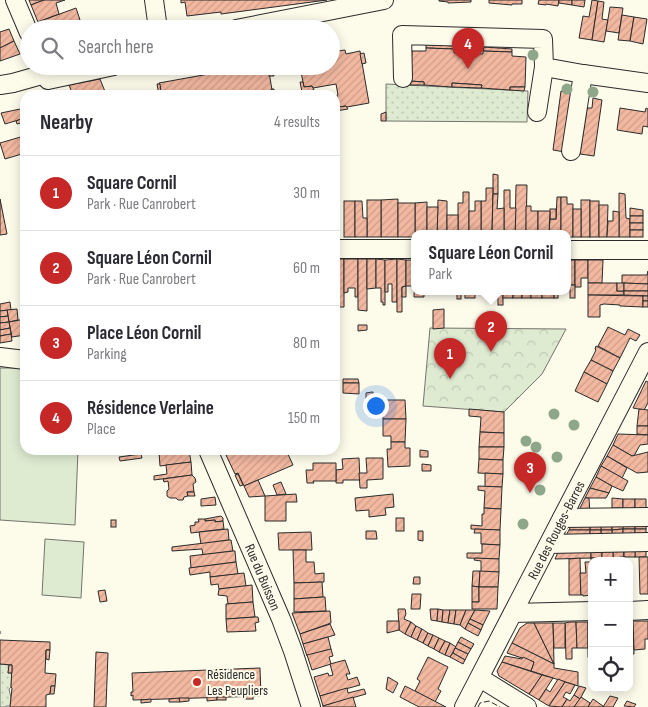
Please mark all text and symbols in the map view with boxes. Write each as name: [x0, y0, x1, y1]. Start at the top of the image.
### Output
search box: [20, 20, 340, 75]
pin: 4: [452, 28, 484, 69]
icon: search: [38, 34, 66, 62]
text: Search here: [78, 36, 154, 59]
text: Nearby: [40, 110, 93, 135]
text: 4 results: [274, 113, 320, 132]
text: Square Cornil: [87, 172, 177, 195]
text: 1: [53, 184, 59, 203]
text: 30 m: [293, 184, 320, 203]
text: Park · Rue Canrobert: [87, 195, 196, 214]
popup: [411, 230, 571, 295]
text: Square Léon Cornil: [429, 242, 553, 265]
text: Square Léon Cornil: [87, 247, 212, 270]
text: 2: [52, 259, 60, 278]
text: 60 m: [293, 259, 320, 278]
text: Park: [429, 265, 452, 284]
text: Park · Rue Canrobert: [87, 270, 196, 289]
pin: 2: [475, 311, 507, 352]
text: Place Léon Cornil: [87, 322, 201, 345]
text: 3: [52, 334, 60, 353]
text: 80 m: [293, 334, 320, 353]
pin: 1: [434, 338, 466, 379]
text: Parking: [87, 345, 127, 364]
your location: [363, 393, 389, 419]
text: Résidence Verlaine: [87, 397, 214, 420]
text: 4: [52, 409, 60, 428]
text: 150 m: [288, 409, 320, 428]
text: Place: [87, 420, 116, 439]
pin: 3: [514, 452, 546, 493]
street label: Rue des Rouges-Barres: [524, 478, 589, 582]
street label: Rue du Buisson: [241, 541, 284, 613]
map controls: [588, 557, 633, 692]
button: +: [588, 557, 633, 602]
button: −: [588, 602, 633, 647]
button: locate: [588, 647, 633, 692]
place label: Résidence Les Peupliers: [207, 666, 268, 699]
marker: Résidence Les Peupliers: [191, 676, 203, 688]

